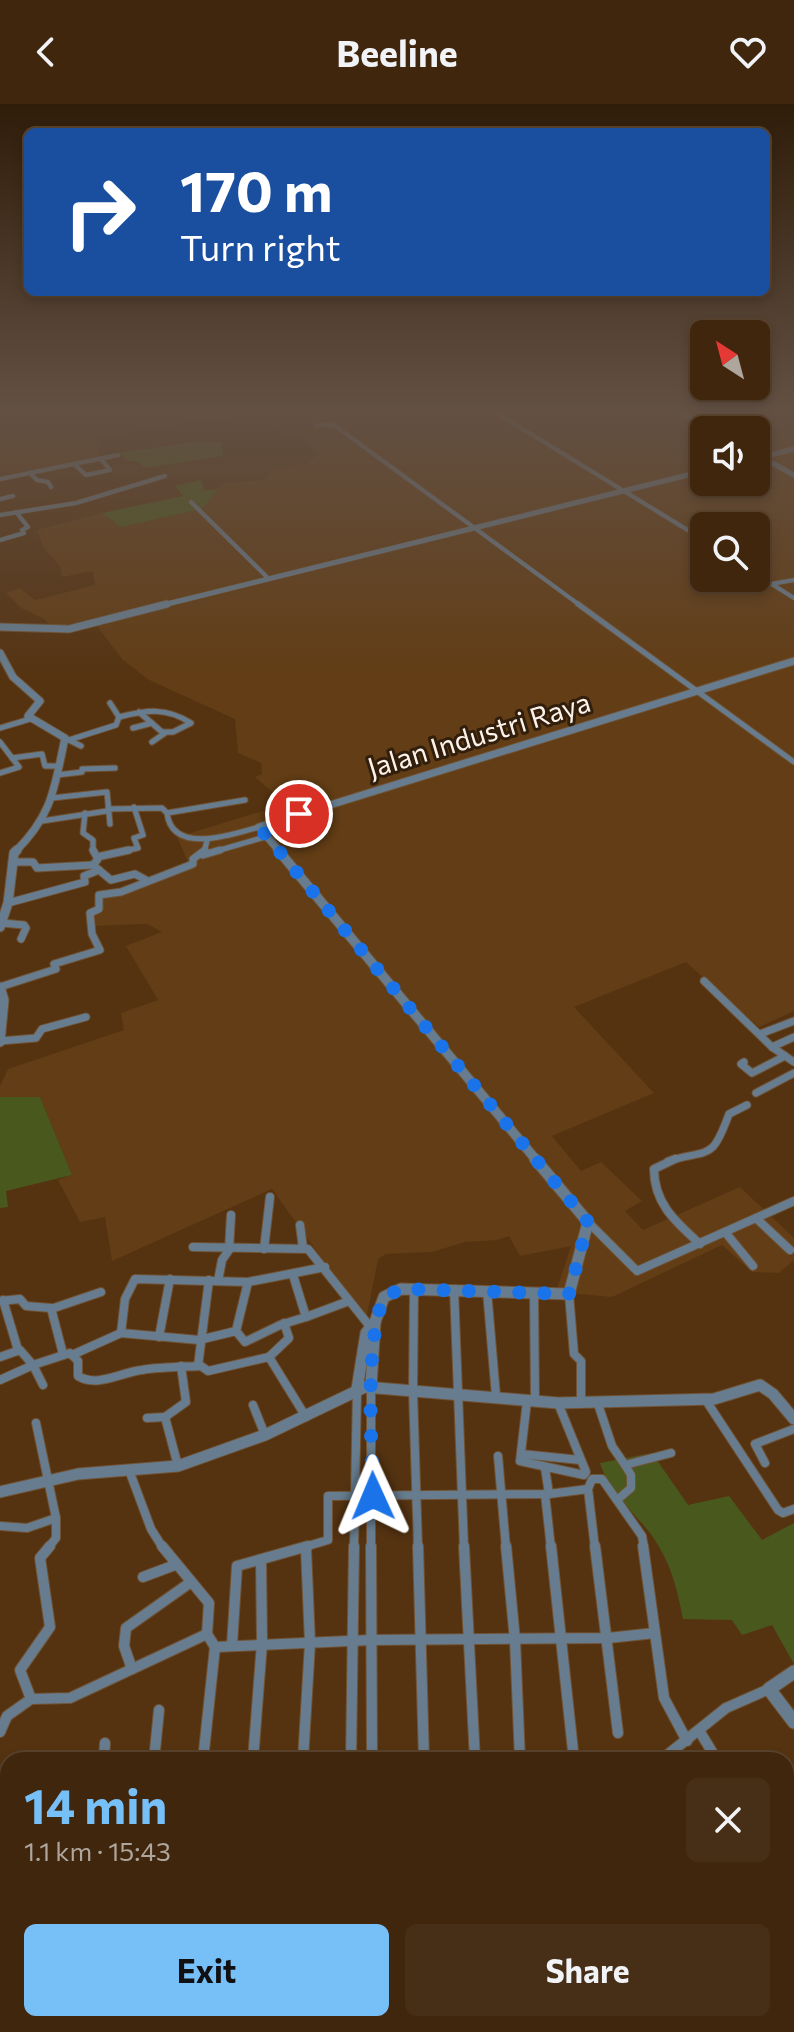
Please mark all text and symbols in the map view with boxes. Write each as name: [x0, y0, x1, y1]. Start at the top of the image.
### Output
icon: back: [24, 30, 68, 74]
text: Beeline: [336, 30, 458, 74]
icon: heart: [726, 30, 770, 74]
text: 170 m: [180, 155, 333, 224]
icon: right: [48, 160, 152, 264]
text: Turn right: [180, 224, 341, 268]
north arrow: [690, 320, 770, 400]
map controls: [690, 320, 770, 592]
button: sound: [690, 416, 770, 496]
button: search: [690, 512, 770, 592]
street label: Jalan Industri Raya: [363, 684, 594, 784]
pin: [265, 780, 333, 848]
icon: arrive: [277, 792, 321, 836]
position arrow: [331, 1454, 415, 1538]
text: 14 min: [24, 1775, 167, 1834]
button: close: [686, 1778, 770, 1862]
text: 1.1 km · 15:43: [24, 1835, 171, 1866]
button: Exit: [24, 1924, 389, 2016]
button: Share: [405, 1924, 770, 2016]

